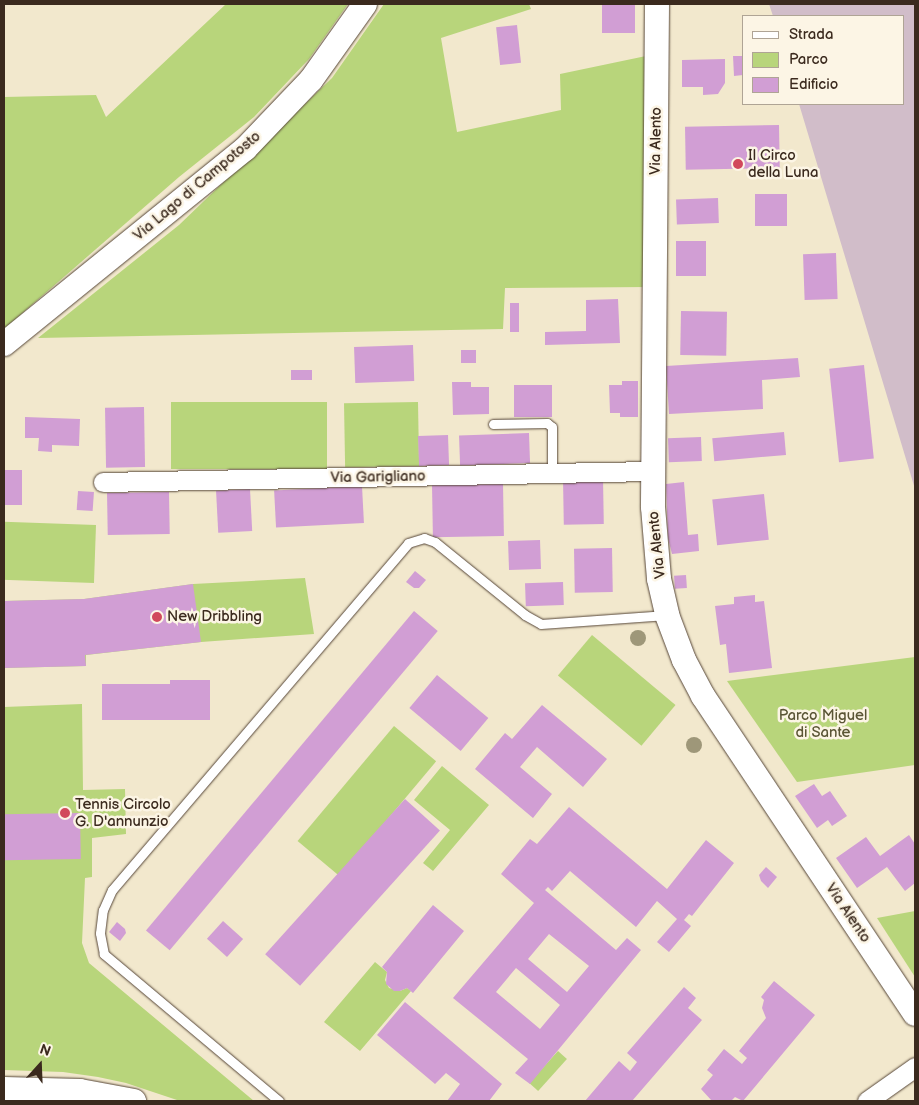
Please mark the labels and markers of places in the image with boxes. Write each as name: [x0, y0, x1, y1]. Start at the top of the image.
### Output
place label: Il Circo della Luna: [748, 146, 819, 181]
marker: Il Circo della Luna: [732, 158, 744, 170]
place label: New Dribbling: [167, 608, 262, 626]
marker: New Dribbling: [151, 611, 163, 623]
place label: Tennis Circolo G. D'annunzio: [75, 795, 171, 830]
marker: Tennis Circolo G. D'annunzio: [59, 807, 71, 819]

